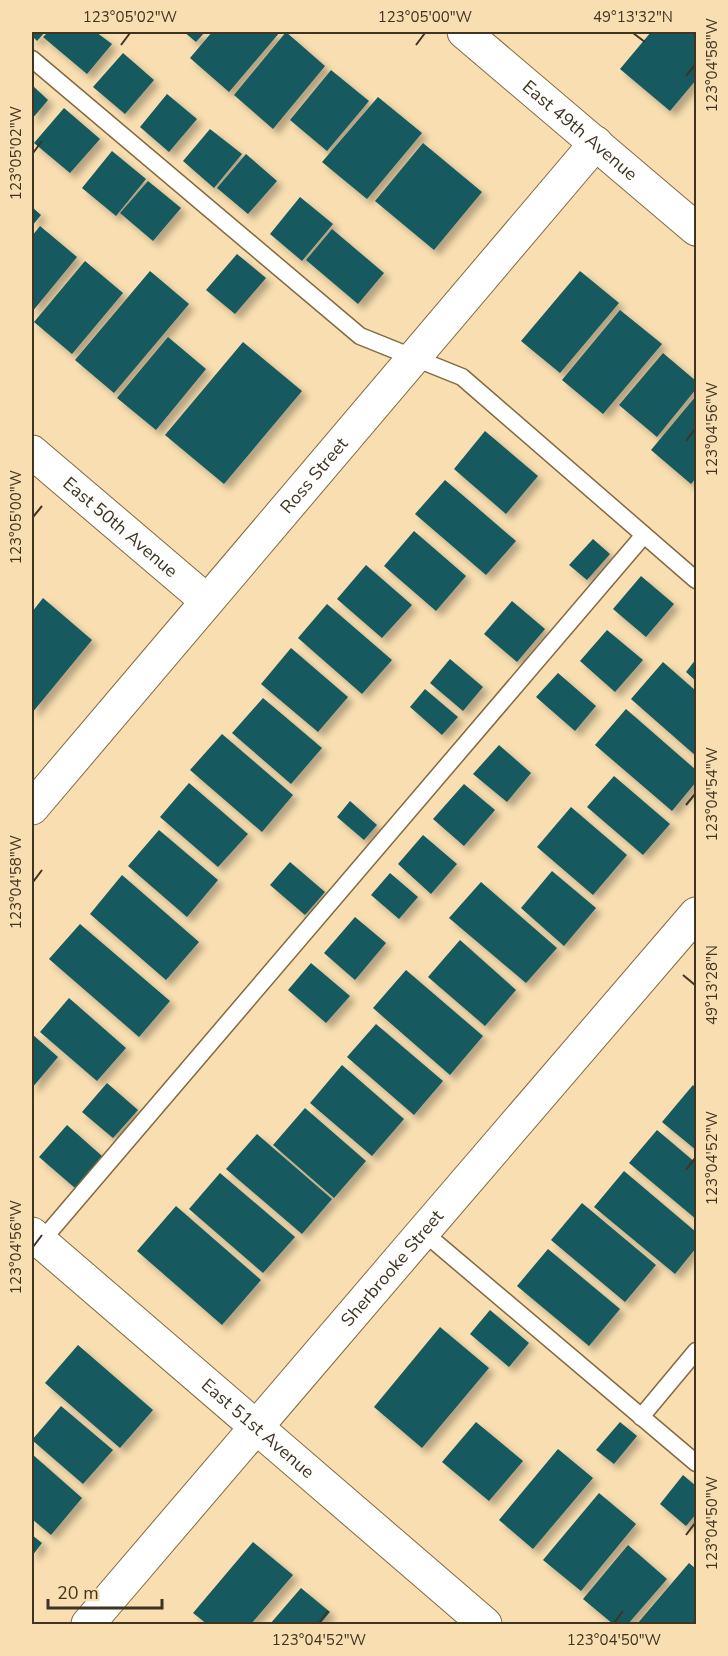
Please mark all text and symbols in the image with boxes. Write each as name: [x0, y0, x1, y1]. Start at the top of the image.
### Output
text: 123°05'02"W: [83, 7, 178, 27]
text: 123°05'00"W: [378, 7, 473, 27]
text: 49°13'32"N: [593, 7, 673, 27]
text: 123°04'58"W: [702, 17, 722, 112]
street label: East 49th Avenue: [517, 75, 642, 186]
text: 123°05'02"W: [6, 105, 26, 200]
text: 123°04'56"W: [702, 381, 722, 476]
street label: Ross Street: [275, 432, 354, 519]
text: 123°05'00"W: [6, 469, 26, 564]
street label: East 50th Avenue: [58, 472, 183, 583]
text: 123°04'54"W: [702, 746, 722, 841]
text: 123°04'58"W: [6, 834, 26, 929]
text: 49°13'28"N: [702, 945, 722, 1025]
text: 123°04'52"W: [702, 1110, 722, 1205]
text: 123°04'56"W: [6, 1199, 26, 1294]
street label: Sherbrooke Street: [335, 1204, 449, 1332]
street label: East 51st Avenue: [196, 1373, 319, 1484]
text: 123°04'50"W: [702, 1475, 722, 1570]
scale bar: [48, 1572, 162, 1610]
text: 20 m: [57, 1581, 99, 1605]
text: 123°04'52"W: [272, 1630, 367, 1650]
text: 123°04'50"W: [567, 1630, 662, 1650]

